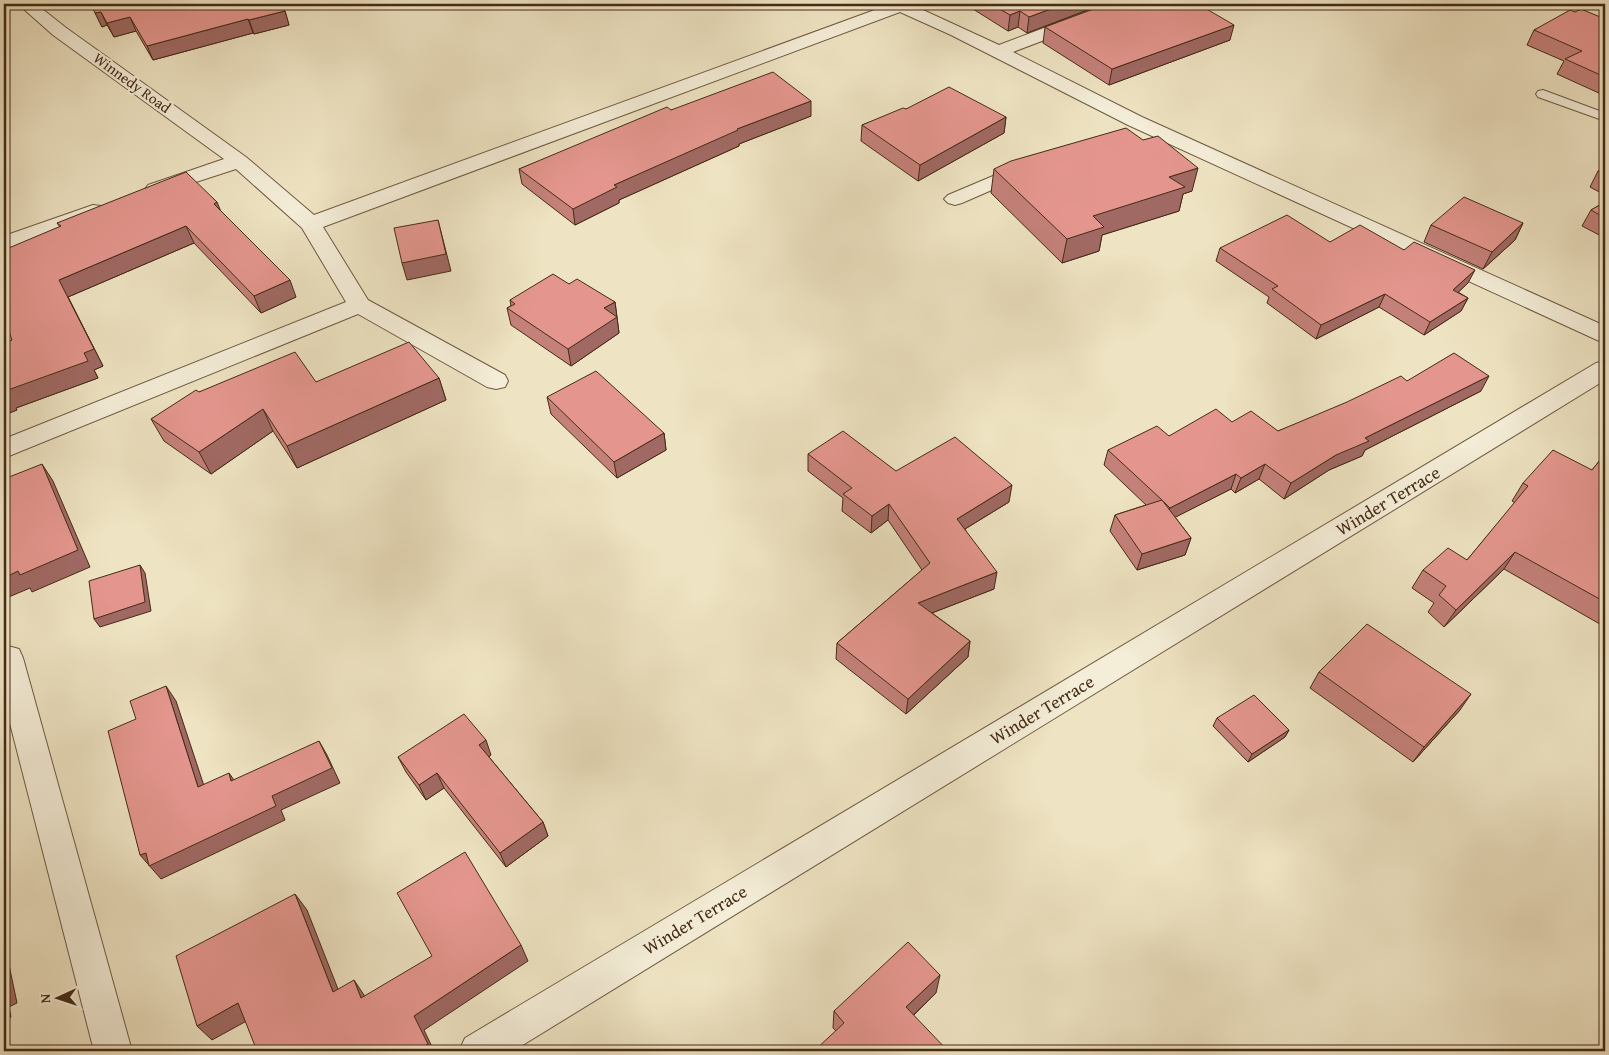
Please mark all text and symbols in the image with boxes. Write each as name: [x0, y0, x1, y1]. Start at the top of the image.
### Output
street label: Winnedy Road: [89, 47, 175, 118]
street label: Winder Terrace: [1331, 459, 1445, 542]
street label: Winder Terrace: [985, 668, 1099, 751]
street label: Winder Terrace: [638, 878, 752, 961]
north arrow: [32, 972, 82, 1022]
text: N: [35, 993, 55, 1004]

